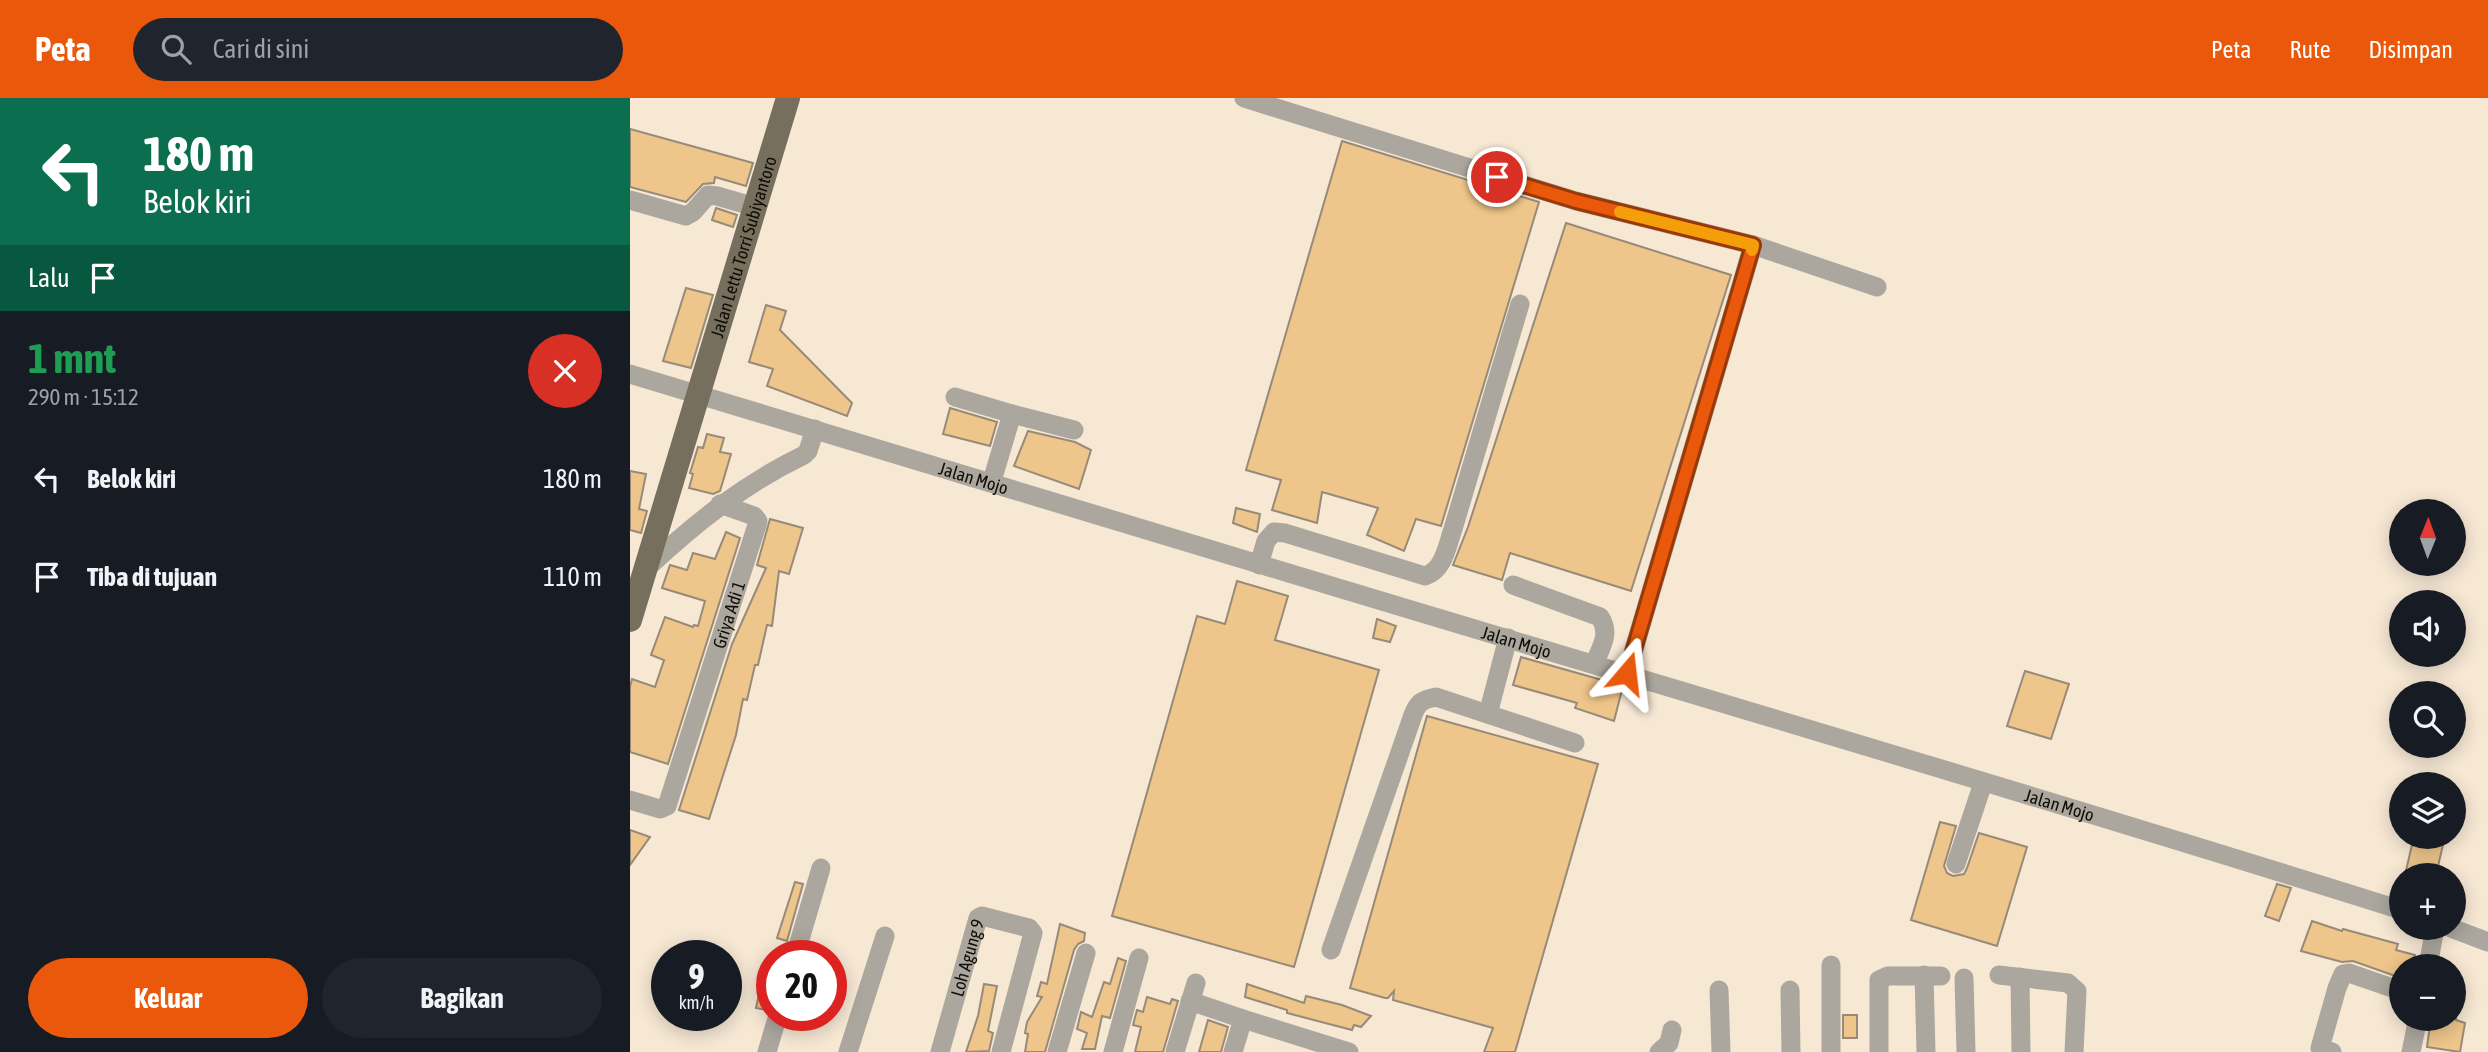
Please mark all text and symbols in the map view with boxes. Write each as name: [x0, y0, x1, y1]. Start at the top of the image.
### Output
search box: [133, 18, 623, 81]
text: Peta: [35, 30, 91, 68]
icon: search: [157, 30, 195, 68]
text: Cari di sini: [213, 34, 309, 64]
text: Peta: [2211, 36, 2251, 63]
text: Rute: [2289, 36, 2331, 63]
text: Disimpan: [2369, 36, 2453, 63]
text: 180 m: [143, 125, 254, 181]
icon: left: [28, 126, 119, 217]
pin: [1467, 147, 1527, 207]
street label: Jalan Lettu Torri Subiyantoro: [706, 154, 780, 340]
icon: arrive: [1478, 158, 1516, 196]
text: Belok kiri: [143, 183, 252, 220]
icon: arrive: [84, 259, 122, 297]
text: Lalu: [28, 263, 70, 293]
text: 1 mnt: [28, 334, 116, 382]
button: close: [528, 334, 602, 408]
text: 290 m · 15:12: [28, 384, 139, 410]
street label: Jalan Mojo: [936, 457, 1011, 498]
icon: left: [28, 460, 66, 498]
text: Belok kiri: [87, 464, 176, 494]
text: 180 m: [543, 464, 602, 494]
north arrow: [2389, 499, 2466, 576]
map controls: [2389, 499, 2466, 1031]
icon: arrive: [28, 558, 66, 596]
text: Tiba di tujuan: [87, 562, 217, 592]
text: 110 m: [543, 562, 602, 592]
street label: Griya Adi 1: [708, 578, 749, 651]
button: sound: [2389, 590, 2466, 667]
street label: Jalan Mojo: [1479, 621, 1554, 662]
position arrow: [1590, 636, 1664, 710]
button: search: [2389, 681, 2466, 758]
button: layers: [2389, 772, 2466, 849]
street label: Jalan Mojo: [2022, 784, 2097, 825]
button: +: [2389, 863, 2466, 940]
street label: Loh Agung 9: [946, 917, 988, 999]
speed limit sign: 20: [756, 940, 847, 1031]
button: −: [2389, 954, 2466, 1031]
text: 9: [688, 956, 705, 996]
button: Keluar: [28, 958, 308, 1038]
button: Bagikan: [322, 958, 602, 1038]
text: km/h: [679, 992, 714, 1013]

